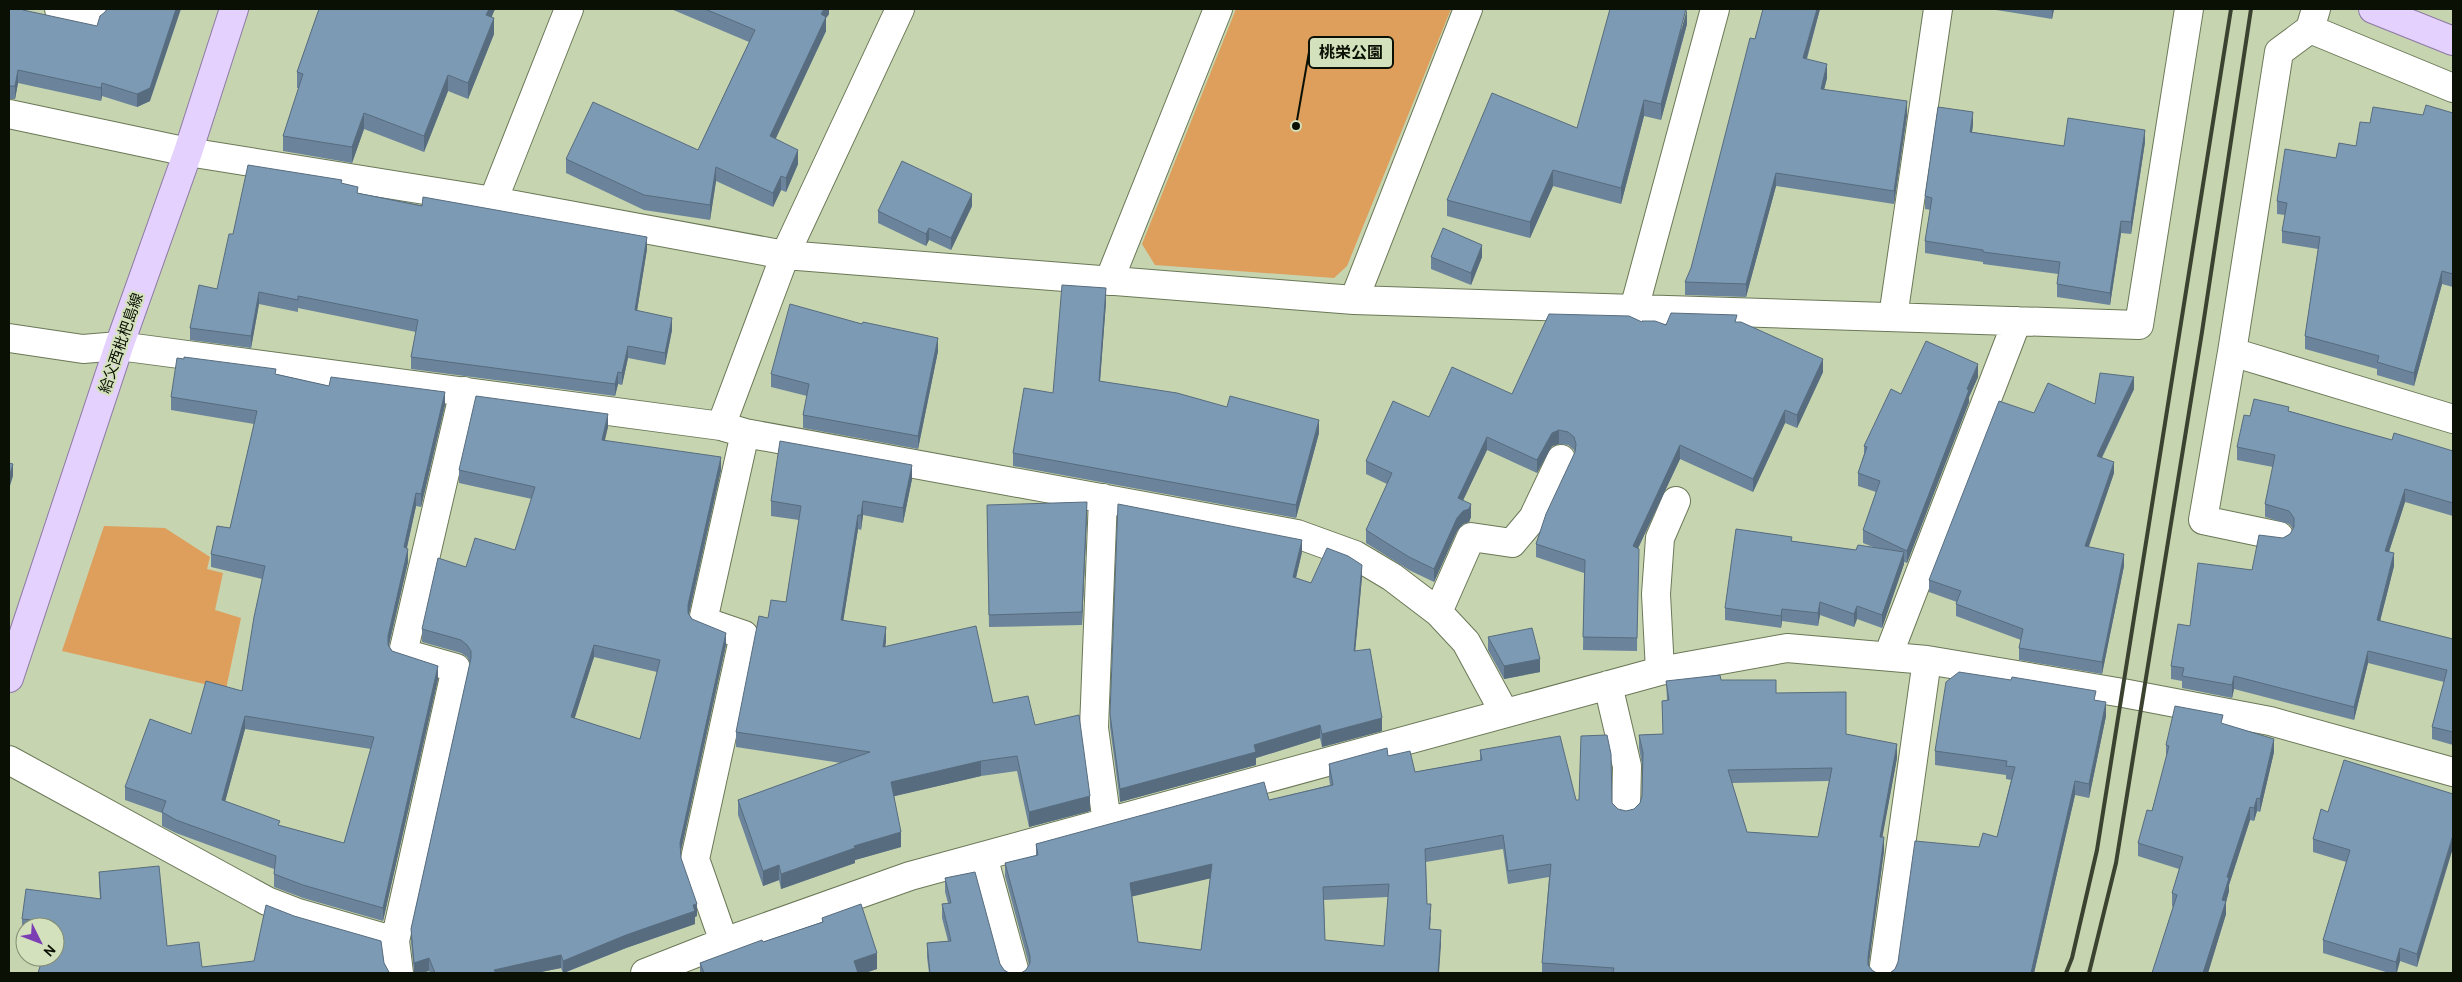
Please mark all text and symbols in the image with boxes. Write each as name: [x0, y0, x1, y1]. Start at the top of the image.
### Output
callout: 桃栄公園: [1309, 37, 1393, 68]
text: 桃栄公園: [1319, 43, 1383, 62]
street label: 給父西枇杷島線: [95, 290, 147, 396]
north arrow: [15, 917, 65, 967]
text: N: [40, 941, 60, 960]

